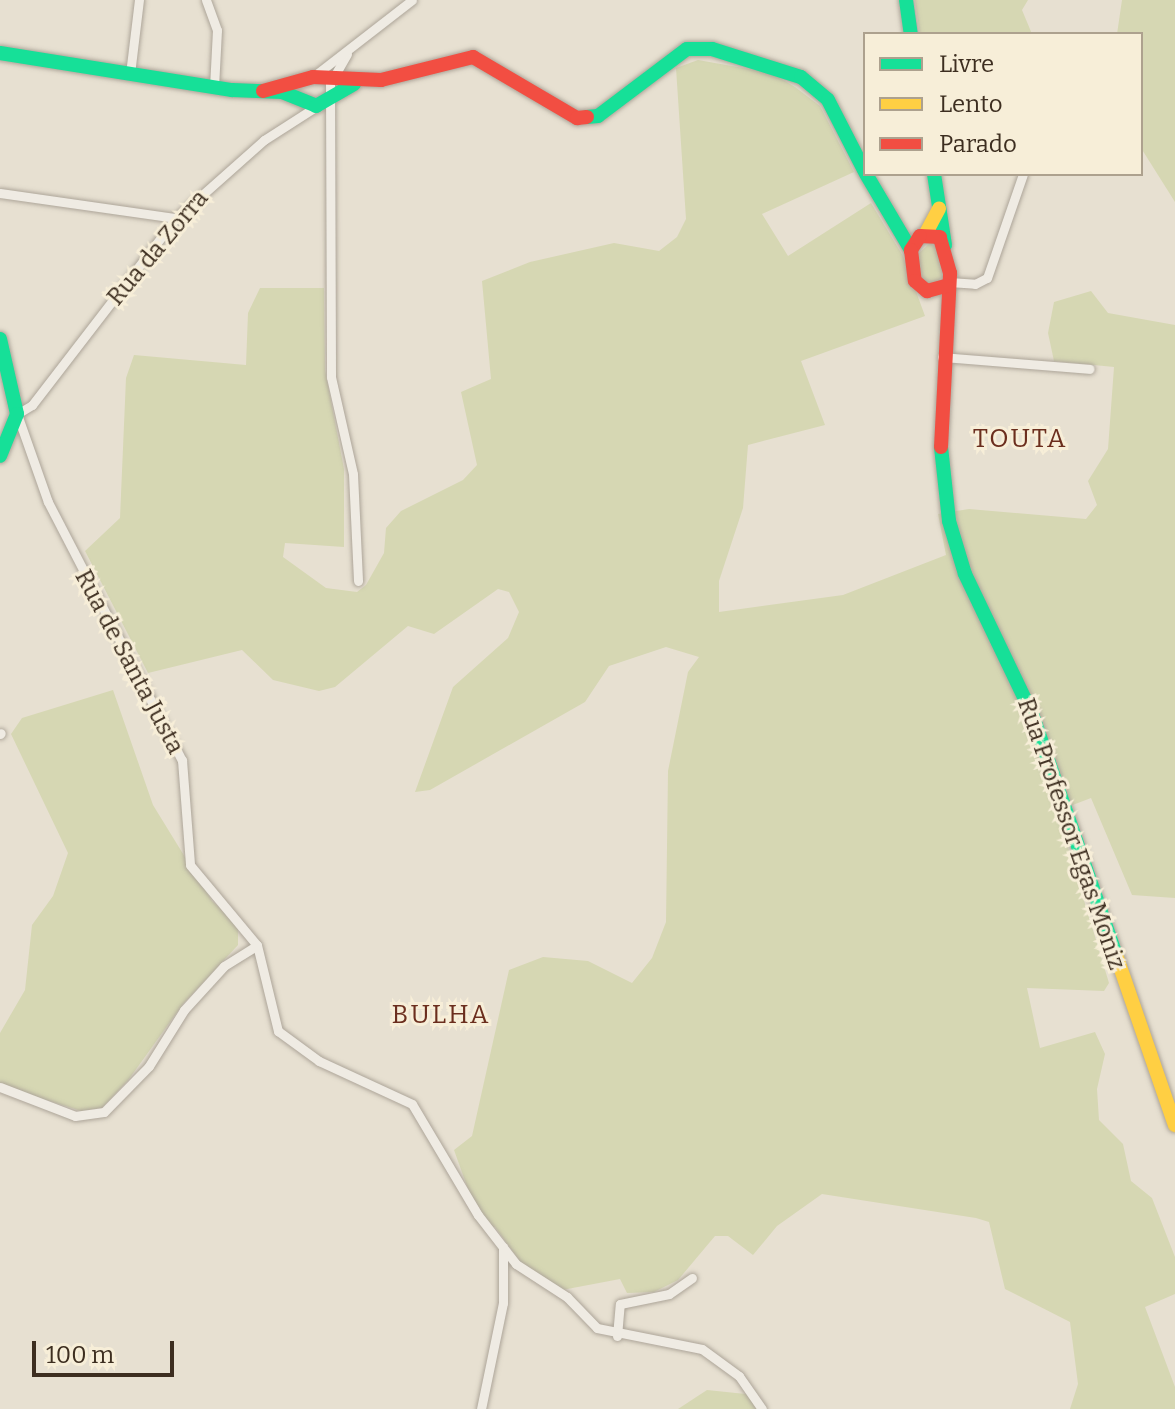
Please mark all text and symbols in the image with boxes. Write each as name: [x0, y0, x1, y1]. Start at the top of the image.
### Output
legend: [863, 32, 1143, 176]
text: Livre: [939, 50, 994, 78]
text: Lento: [939, 90, 1002, 118]
text: Parado: [939, 130, 1017, 158]
street label: Rua da Zorra: [101, 184, 215, 312]
district label: TOUTA: [973, 423, 1067, 455]
street label: Rua de Santa Justa: [68, 565, 190, 759]
street label: Rua Professor Egas Moniz: [1011, 694, 1131, 974]
district label: BULHA: [392, 999, 490, 1031]
scale bar: [36, 1325, 178, 1375]
text: 100 m: [46, 1341, 114, 1369]

